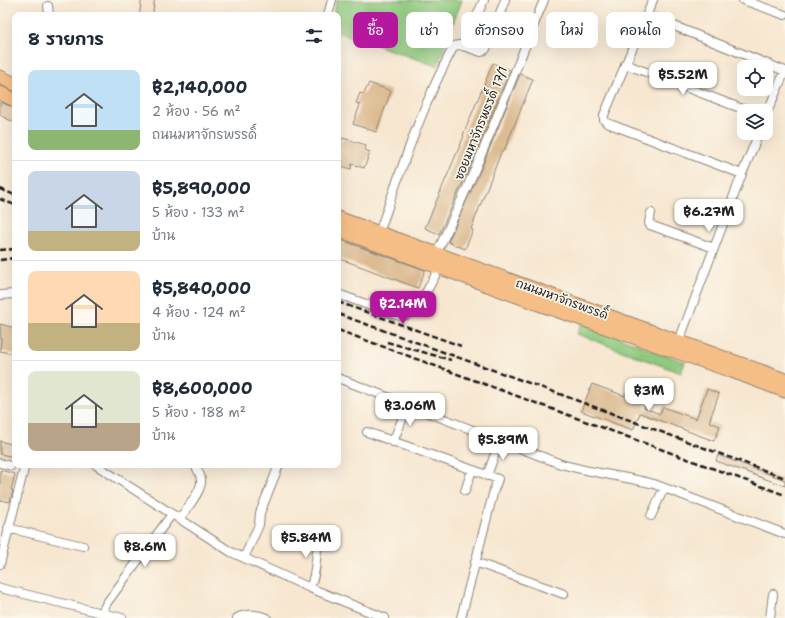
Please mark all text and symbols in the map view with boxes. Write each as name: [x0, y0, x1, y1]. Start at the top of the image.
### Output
chip: ซื้อ: [353, 12, 398, 48]
chip: เช่า: [406, 12, 453, 48]
chip: ตัวกรอง: [461, 12, 538, 48]
chip: ใหม่: [546, 12, 598, 48]
chip: คอนโด: [606, 12, 675, 48]
icon: filters: [303, 25, 325, 47]
text: 8 รายการ: [28, 28, 104, 50]
map controls: [737, 60, 773, 140]
button: locate: [737, 60, 773, 96]
street label: ซอยมหาจักรพรรดิ์ 17/1: [448, 62, 511, 182]
pin: ฿5.52M: [650, 62, 716, 96]
text: ฿5.52M: [658, 66, 708, 83]
text: ฿2,140,000: [152, 76, 247, 98]
icon: home: [60, 86, 108, 134]
text: 2 ห้อง · 56 m²: [152, 103, 241, 120]
button: layers: [737, 104, 773, 140]
text: ถนนมหาจักรพรรดิ์: [152, 126, 257, 143]
text: ฿5,890,000: [152, 177, 251, 199]
icon: home: [60, 187, 108, 235]
pin: ฿6.27M: [676, 199, 742, 233]
text: ฿6.27M: [683, 203, 735, 220]
text: 5 ห้อง · 133 m²: [152, 204, 245, 221]
text: บ้าน: [152, 227, 175, 244]
street label: ถนนมหาจักรพรรดิ์: [514, 272, 612, 323]
text: ฿5,840,000: [152, 277, 251, 299]
icon: home: [60, 287, 108, 335]
pin: ฿2.14M: [370, 291, 436, 325]
text: ฿2.14M: [379, 295, 427, 312]
text: 4 ห้อง · 124 m²: [152, 304, 246, 321]
text: บ้าน: [152, 327, 175, 344]
text: ฿8,600,000: [152, 377, 253, 399]
pin: ฿3M: [630, 378, 668, 412]
text: ฿3M: [634, 382, 664, 399]
icon: home: [60, 387, 108, 435]
pin: ฿3.06M: [377, 393, 443, 427]
text: ฿3.06M: [384, 397, 436, 414]
text: 5 ห้อง · 188 m²: [152, 404, 246, 421]
text: บ้าน: [152, 427, 175, 444]
pin: ฿5.89M: [470, 427, 536, 461]
text: ฿5.89M: [478, 431, 528, 448]
pin: ฿5.84M: [273, 525, 339, 559]
text: ฿5.84M: [281, 529, 331, 546]
pin: ฿8.6M: [117, 534, 173, 568]
text: ฿8.6M: [124, 538, 166, 555]

